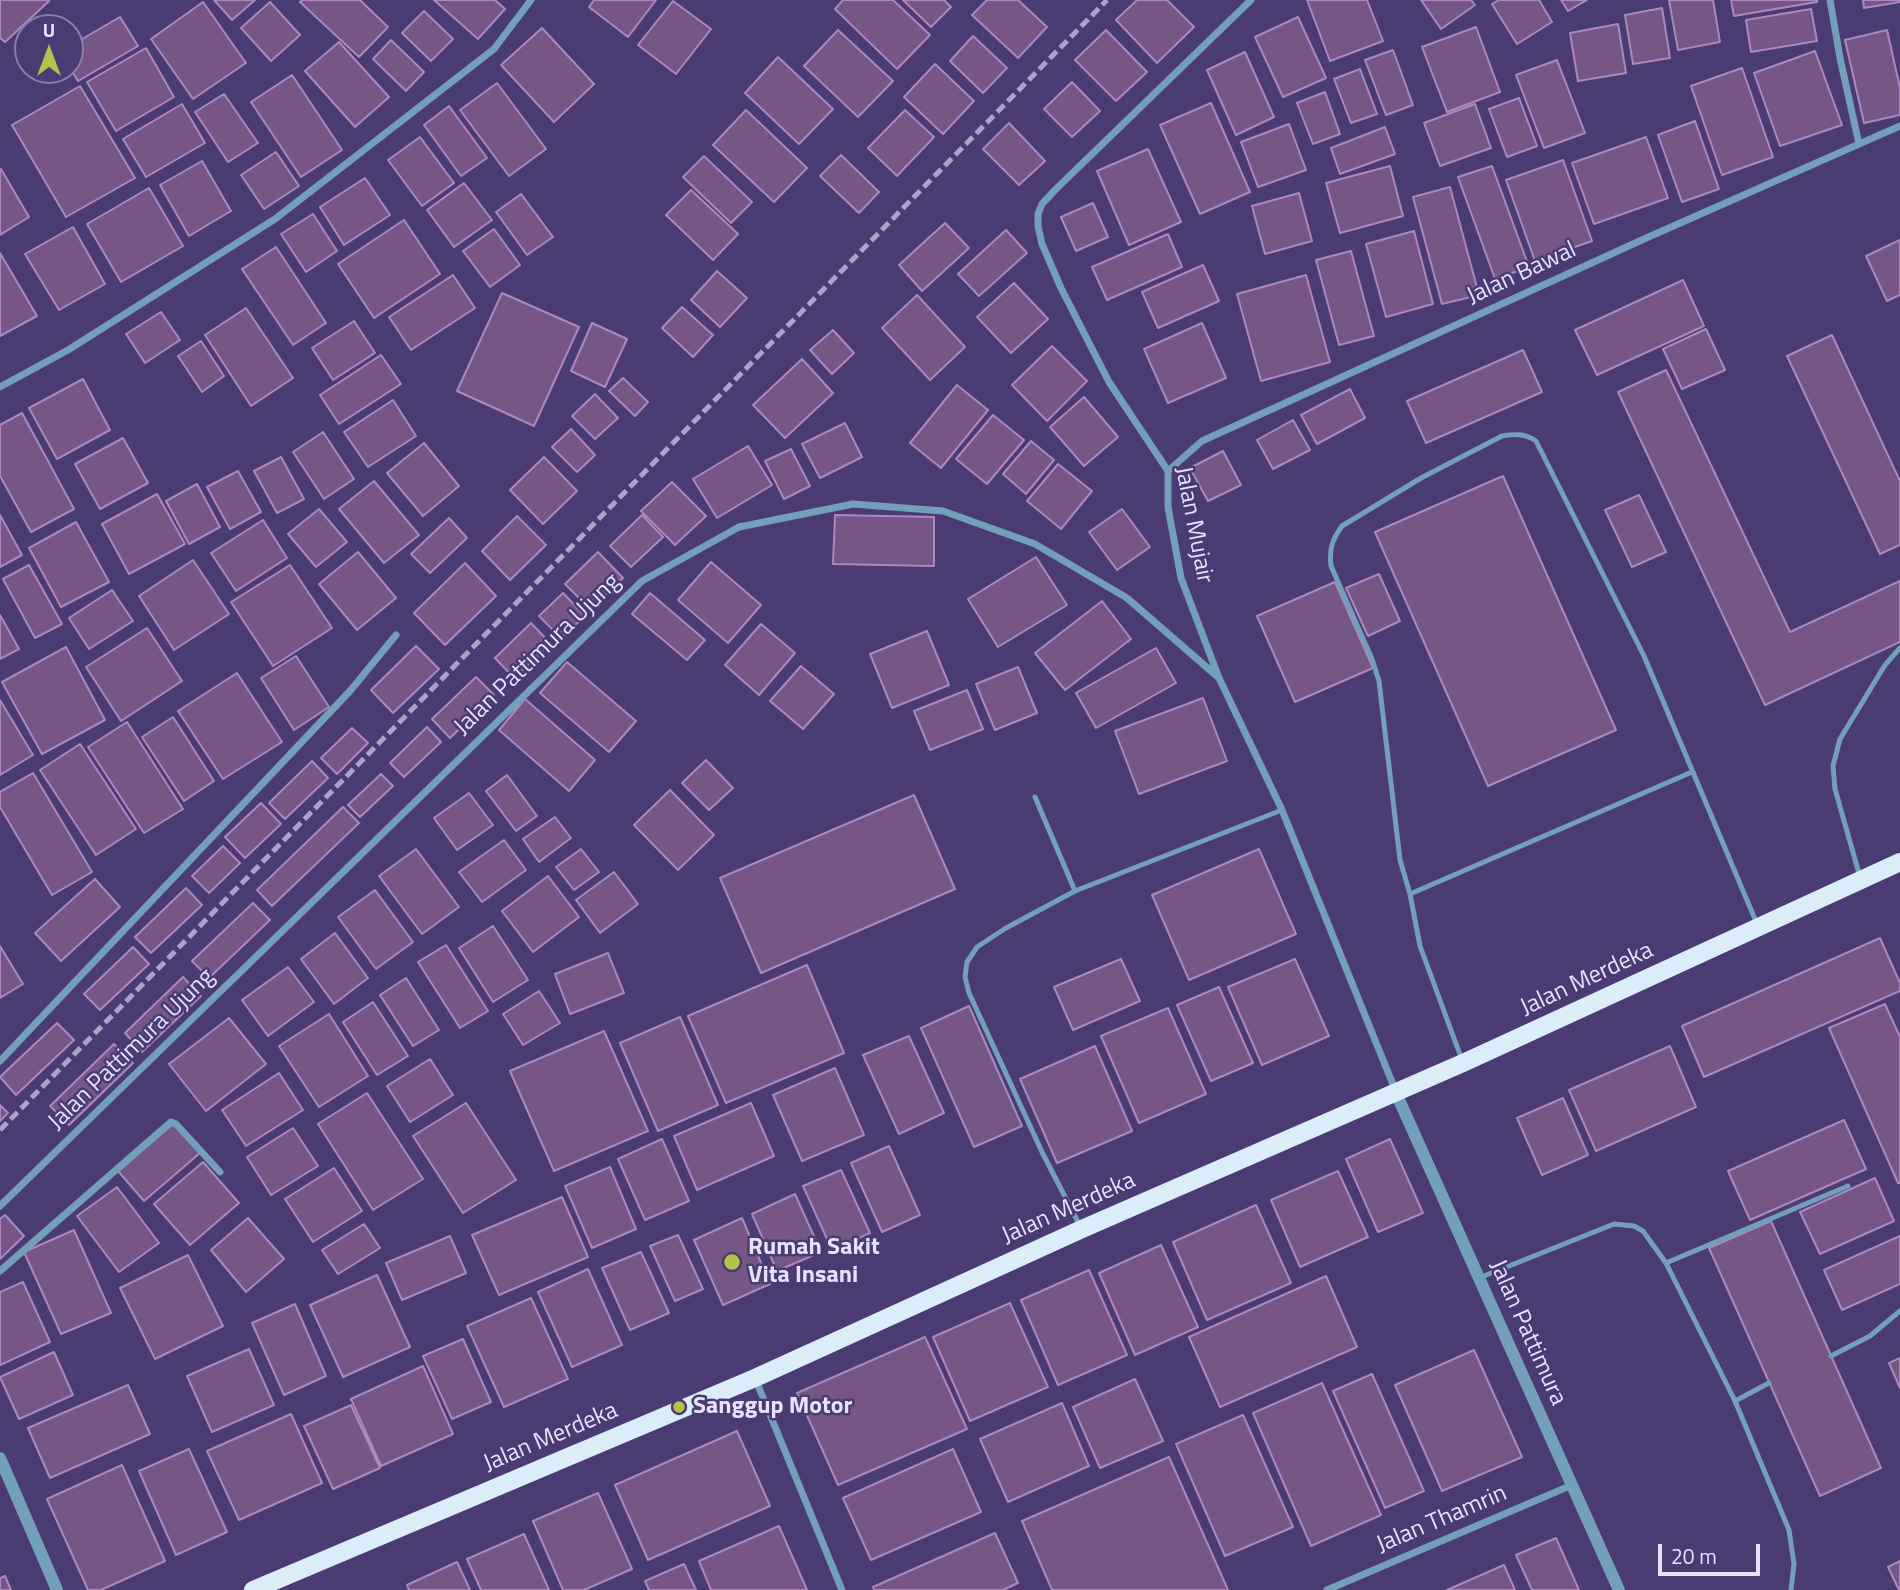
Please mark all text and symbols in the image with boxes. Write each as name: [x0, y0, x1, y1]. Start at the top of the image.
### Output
north arrow: [14, 14, 84, 84]
text: U: [43, 15, 55, 44]
street label: Jalan Bawal: [1463, 236, 1581, 312]
street label: Jalan Mujair: [1168, 464, 1218, 586]
street label: Jalan Pattimura Ujung: [449, 568, 627, 742]
street label: Jalan Merdeka: [1516, 937, 1658, 1023]
street label: Jalan Pattimura Ujung: [43, 963, 221, 1137]
street label: Jalan Merdeka: [998, 1167, 1140, 1251]
place label: Rumah Sakit Vita Insani: [748, 1234, 880, 1290]
marker: Rumah Sakit Vita Insani: [722, 1252, 742, 1272]
street label: Jalan Pattimura: [1482, 1256, 1572, 1410]
place label: Sanggup Motor: [693, 1393, 852, 1421]
street label: Jalan Merdeka: [480, 1397, 622, 1479]
marker: Sanggup Motor: [671, 1399, 687, 1415]
street label: Jalan Thamrin: [1373, 1480, 1511, 1560]
scale bar: [1662, 1530, 1764, 1574]
text: 20 m: [1671, 1540, 1717, 1572]

